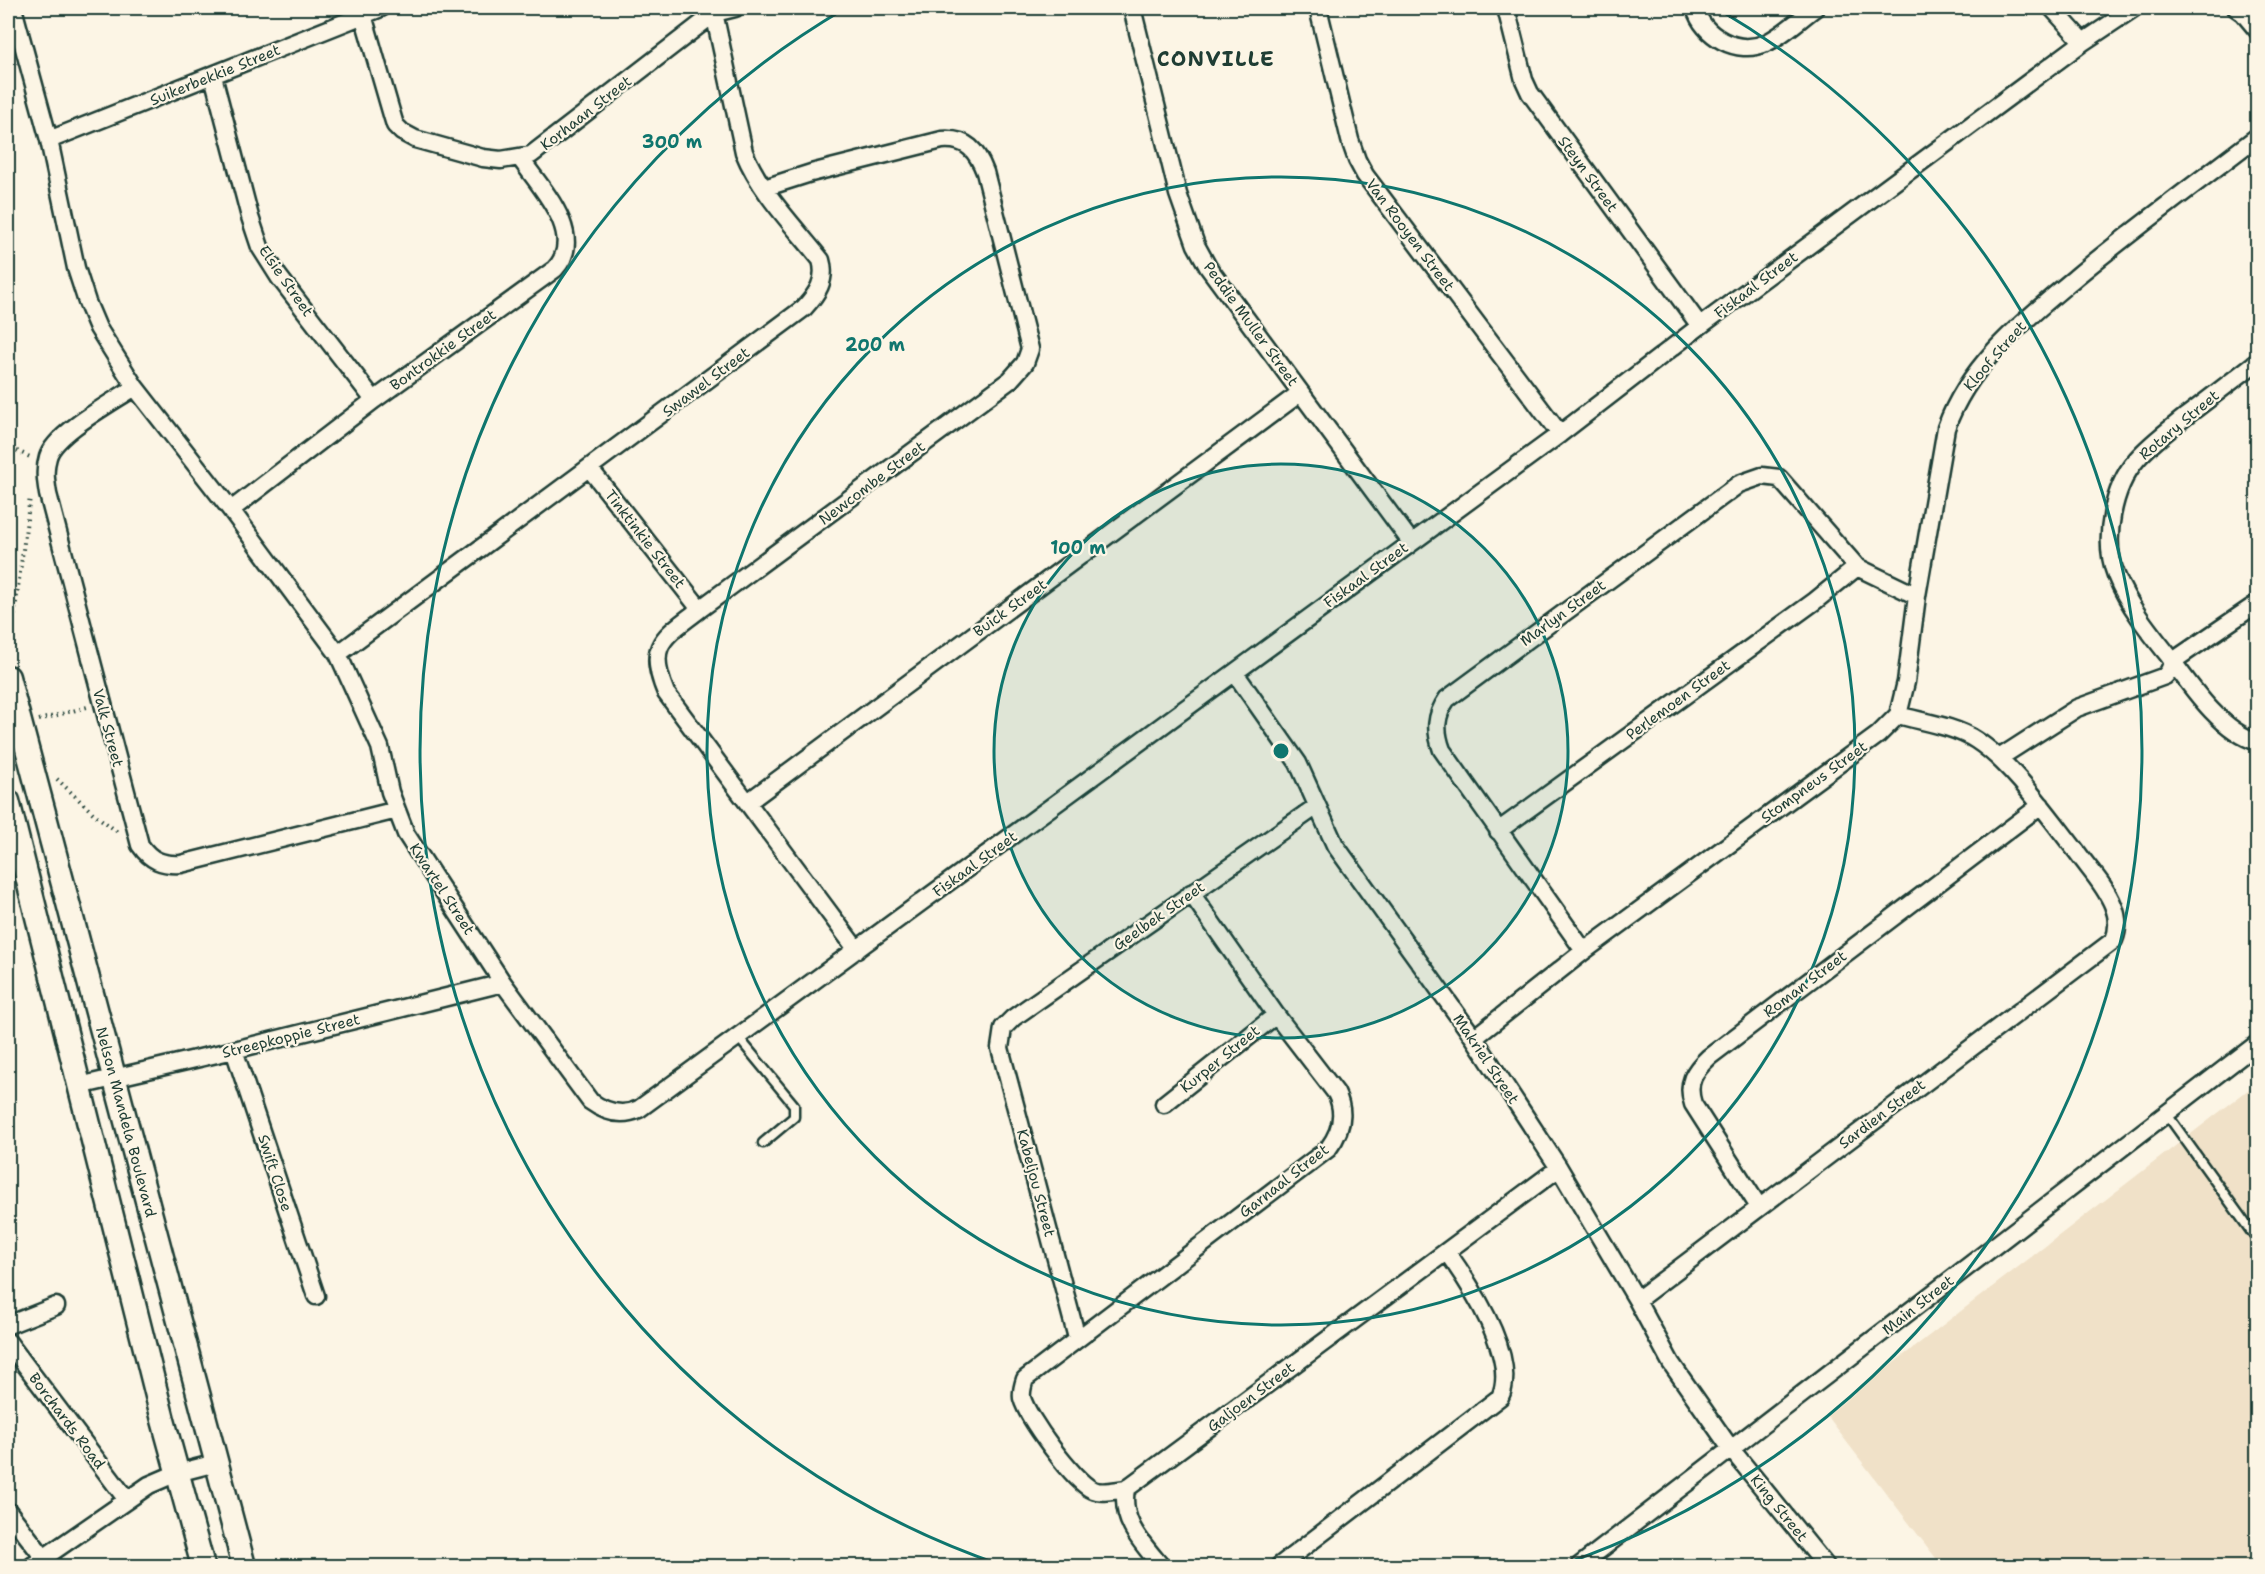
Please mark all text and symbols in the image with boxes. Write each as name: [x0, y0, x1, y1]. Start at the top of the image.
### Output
street label: Suikerbekkie Street: [147, 40, 283, 110]
district label: CONVILLE: [1157, 45, 1275, 73]
street label: Korhaan Street: [536, 71, 636, 155]
text: 300 m: [642, 130, 703, 154]
street label: Steyn Street: [1554, 132, 1622, 216]
street label: Van Rooyen Street: [1361, 175, 1459, 295]
street label: Elsie Street: [254, 241, 318, 321]
street label: Fiskaal Street: [1710, 247, 1802, 323]
street label: Peddie Muller Street: [1199, 258, 1303, 390]
street label: Bontrokkie Street: [386, 305, 500, 395]
street label: Kloof Street: [1959, 317, 2031, 395]
text: 200 m: [845, 333, 906, 357]
street label: Swawel Street: [658, 343, 754, 421]
street label: Rotary Street: [2135, 386, 2223, 464]
street label: Newcombe Street: [815, 436, 929, 530]
street label: Tinktinkie Street: [600, 486, 690, 592]
text: 100 m: [1050, 536, 1106, 560]
street label: Fiskaal Street: [1320, 538, 1412, 612]
street label: Buick Street: [969, 574, 1051, 642]
street label: Marlyn Street: [1516, 575, 1610, 651]
street label: Perlemoen Street: [1622, 655, 1734, 745]
street label: Valk Street: [88, 687, 128, 769]
street label: Stompneus Street: [1757, 737, 1871, 827]
centre of rings: [1271, 741, 1291, 761]
street label: Fiskaal Street: [929, 827, 1021, 901]
street label: Kwartel Street: [405, 839, 479, 939]
street label: Geelbek Street: [1109, 877, 1209, 955]
street label: Roman Street: [1759, 946, 1851, 1022]
street label: Streepkoppie Street: [220, 1009, 362, 1063]
street label: Makriel Street: [1448, 1010, 1524, 1108]
street label: Kurper Street: [1176, 1021, 1264, 1097]
street label: Nelson Mandela Boulevard: [91, 1025, 161, 1220]
street label: Sardien Street: [1834, 1075, 1930, 1153]
street label: Kabeljou Street: [1012, 1127, 1060, 1239]
street label: Swift Close: [253, 1132, 297, 1214]
street label: Garnaal Street: [1235, 1140, 1333, 1222]
street label: Main Street: [1878, 1271, 1958, 1339]
street label: Galjoen Street: [1203, 1358, 1299, 1436]
street label: Borchards Road: [24, 1369, 110, 1474]
street label: King Street: [1746, 1470, 1812, 1546]

